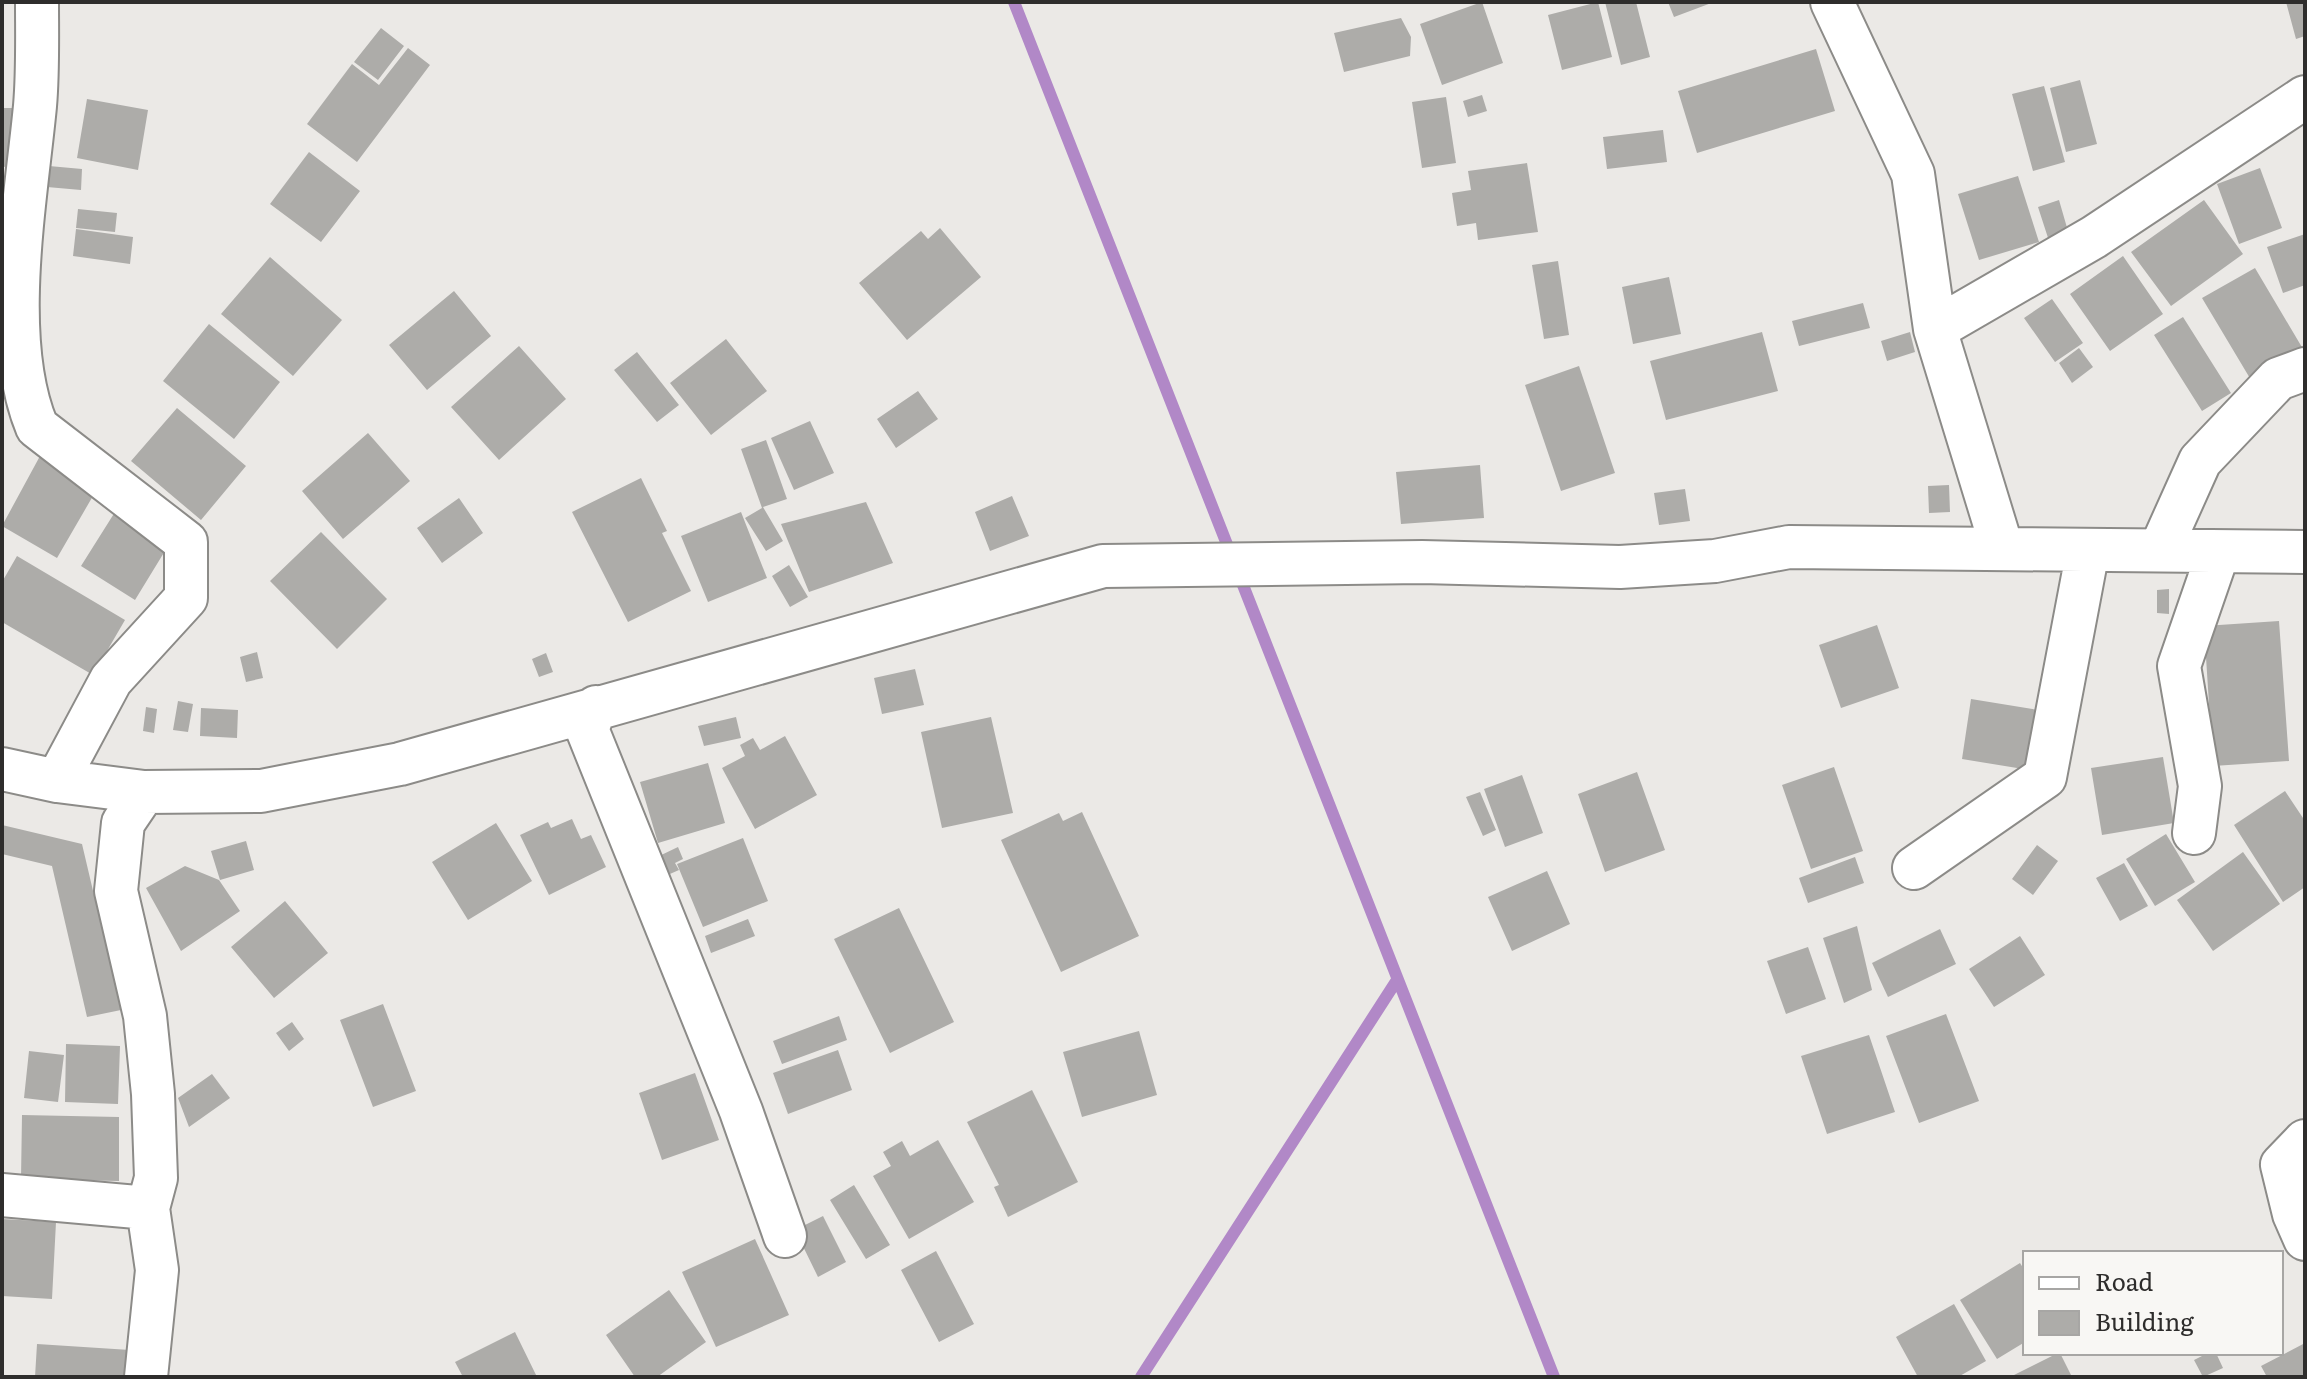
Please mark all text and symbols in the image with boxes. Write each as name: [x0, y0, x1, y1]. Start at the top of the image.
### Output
legend: [2023, 1251, 2283, 1355]
text: Road: [2095, 1263, 2154, 1298]
text: Building: [2095, 1303, 2194, 1338]

